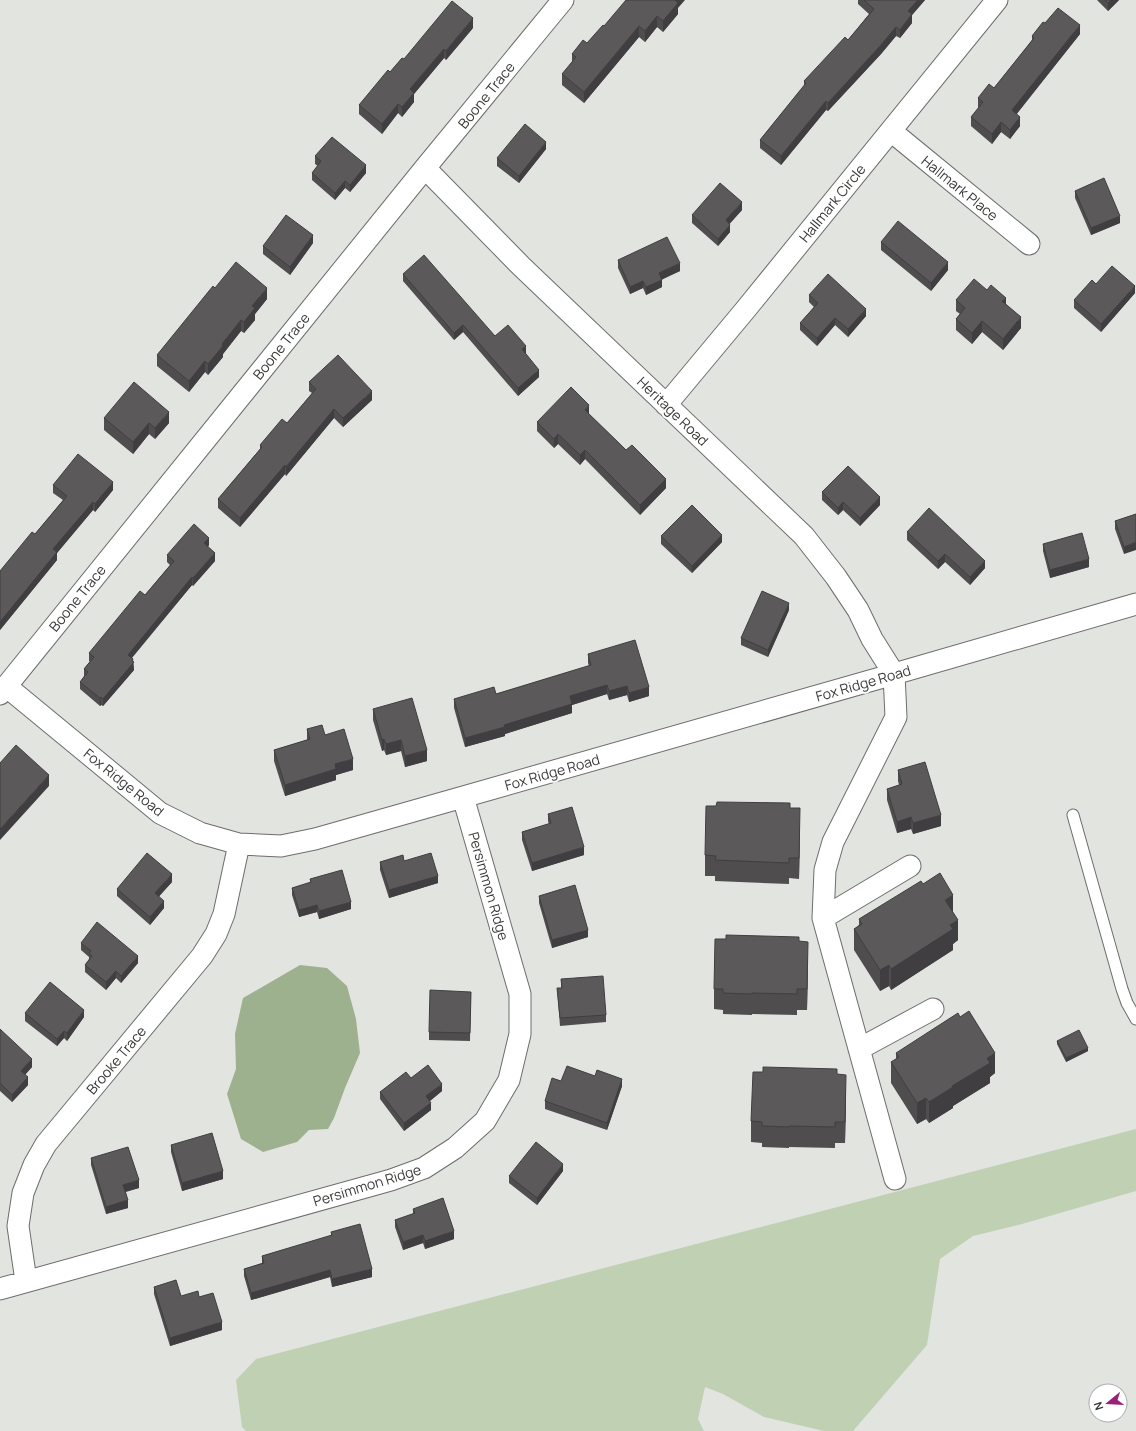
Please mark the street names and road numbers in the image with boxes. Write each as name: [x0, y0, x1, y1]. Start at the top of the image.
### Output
street label: Boone Trace: [453, 58, 519, 132]
street label: Hallmark Place: [918, 151, 1002, 225]
street label: Hallmark Circle: [795, 160, 869, 246]
street label: Boone Trace: [248, 309, 314, 383]
street label: Heritage Road: [633, 372, 713, 450]
street label: Boone Trace: [44, 561, 110, 635]
street label: Fox Ridge Road: [813, 660, 913, 706]
street label: Fox Ridge Road: [80, 744, 168, 820]
street label: Fox Ridge Road: [502, 749, 602, 795]
street label: Persimmon Ridge: [464, 830, 514, 942]
street label: Brooke Trace: [82, 1022, 150, 1098]
street label: Persimmon Ridge: [311, 1160, 423, 1210]

